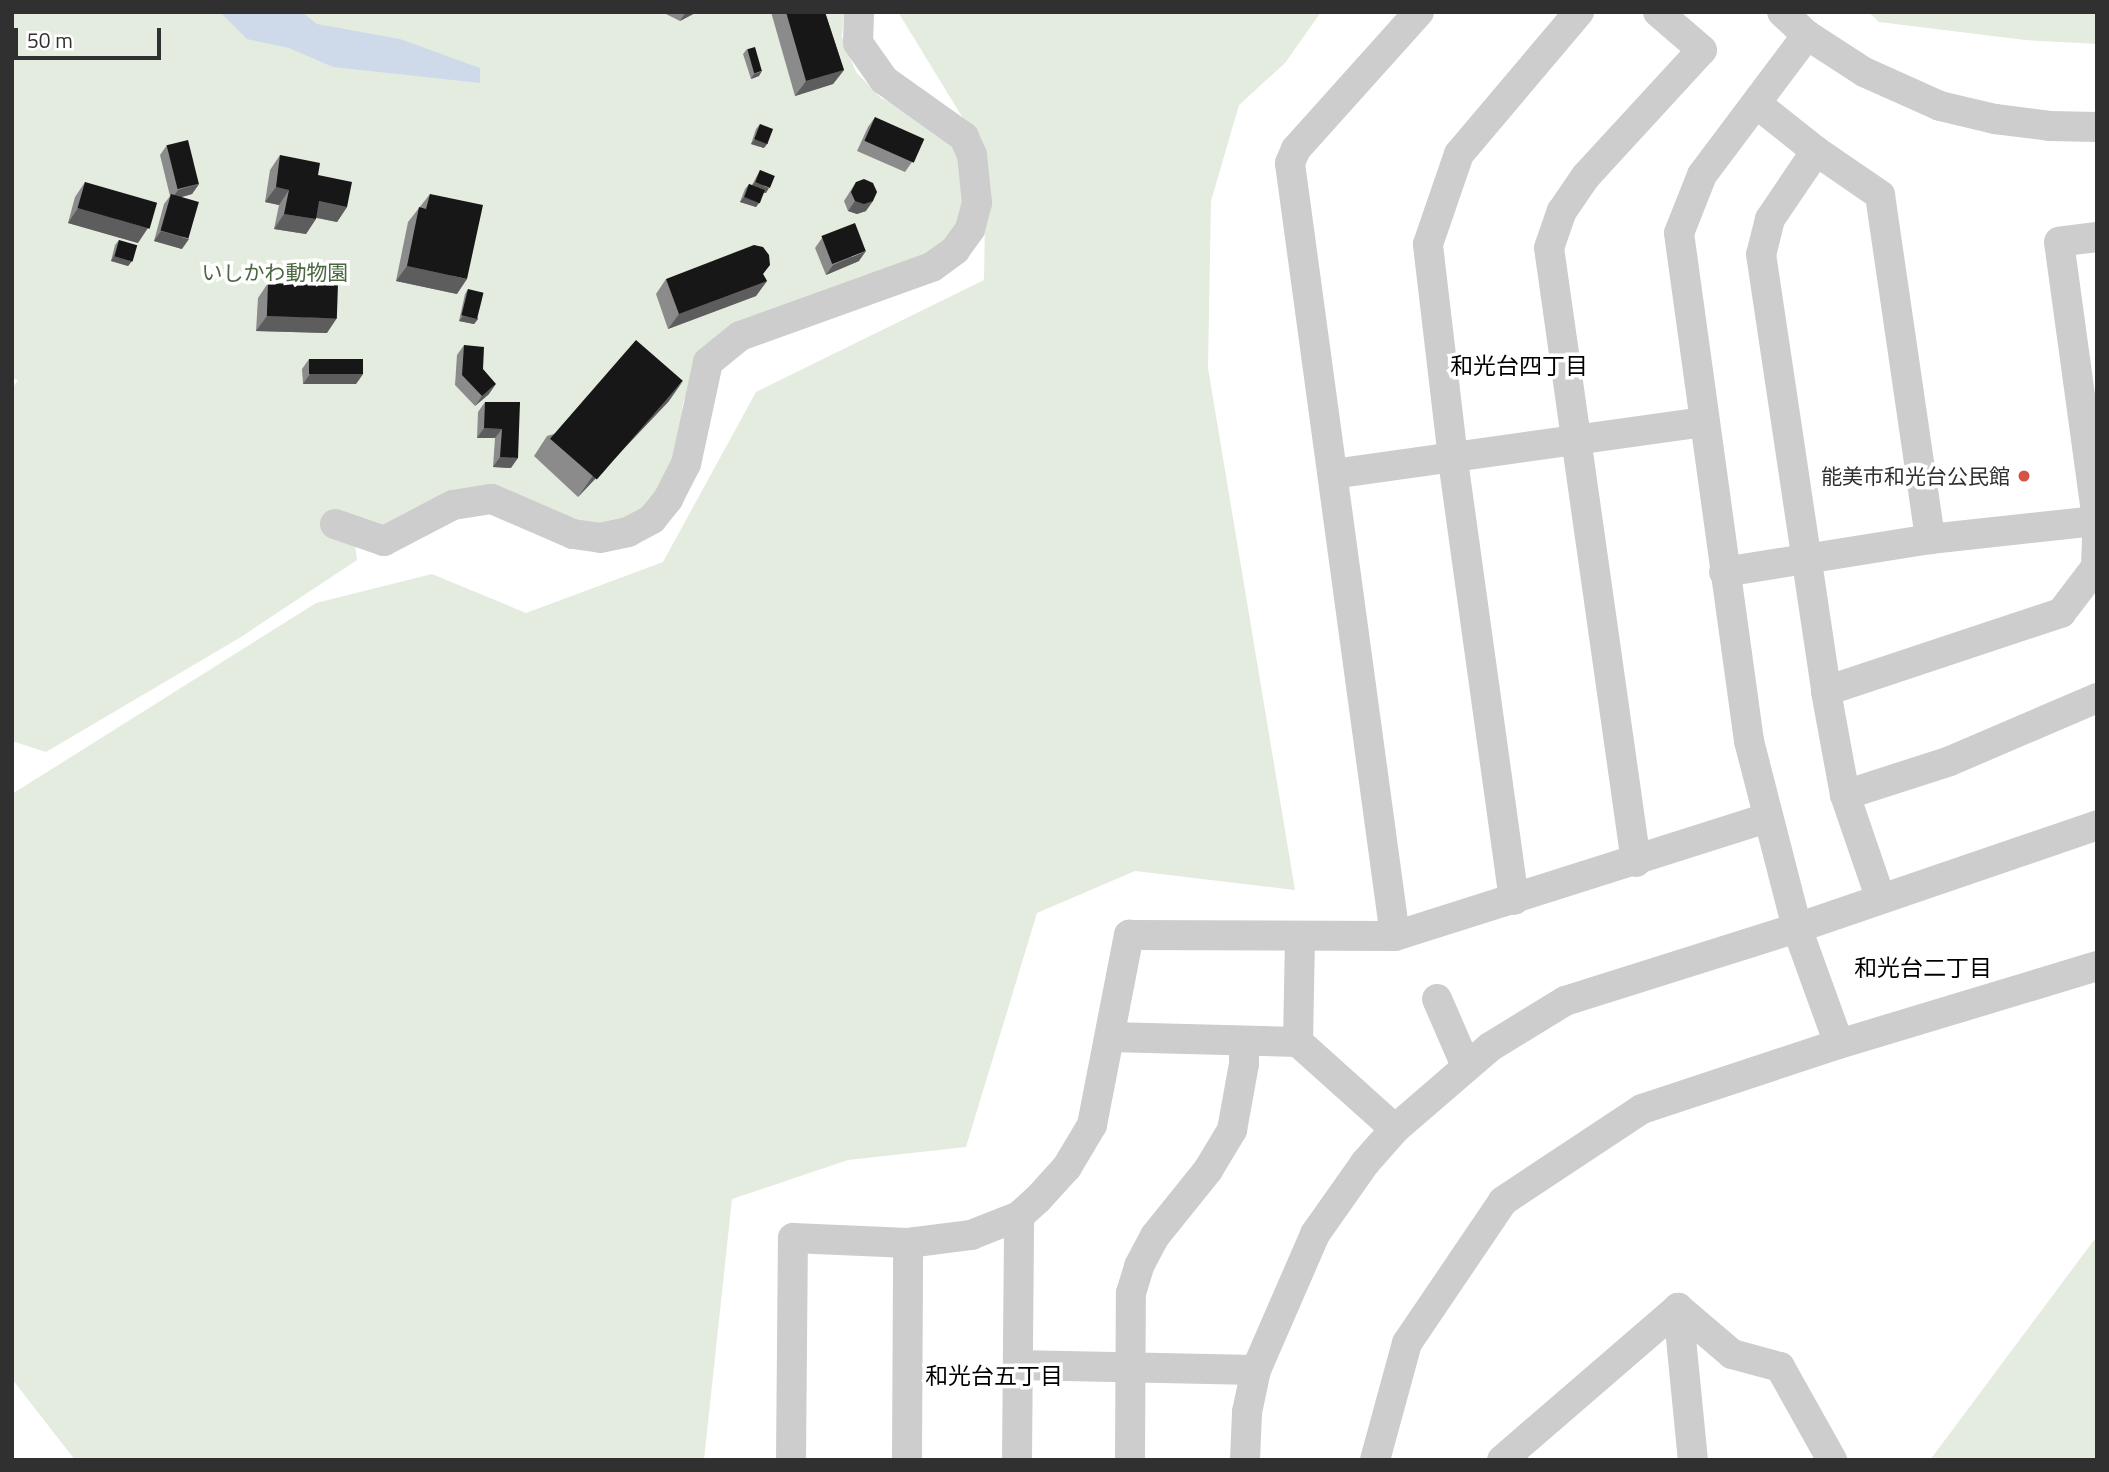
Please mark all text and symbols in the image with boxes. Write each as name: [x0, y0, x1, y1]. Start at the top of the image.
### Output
scale bar: [18, 14, 164, 58]
text: 50 m: [27, 24, 73, 56]
park label: いしかわ動物園: [202, 259, 348, 285]
district label: 和光台四丁目: [1450, 352, 1588, 380]
place label: 能美市和光台公民館: [1821, 463, 2010, 489]
marker: 能美市和光台公民館: [2016, 468, 2032, 484]
district label: 和光台二丁目: [1854, 954, 1992, 982]
district label: 和光台五丁目: [925, 1362, 1063, 1390]

